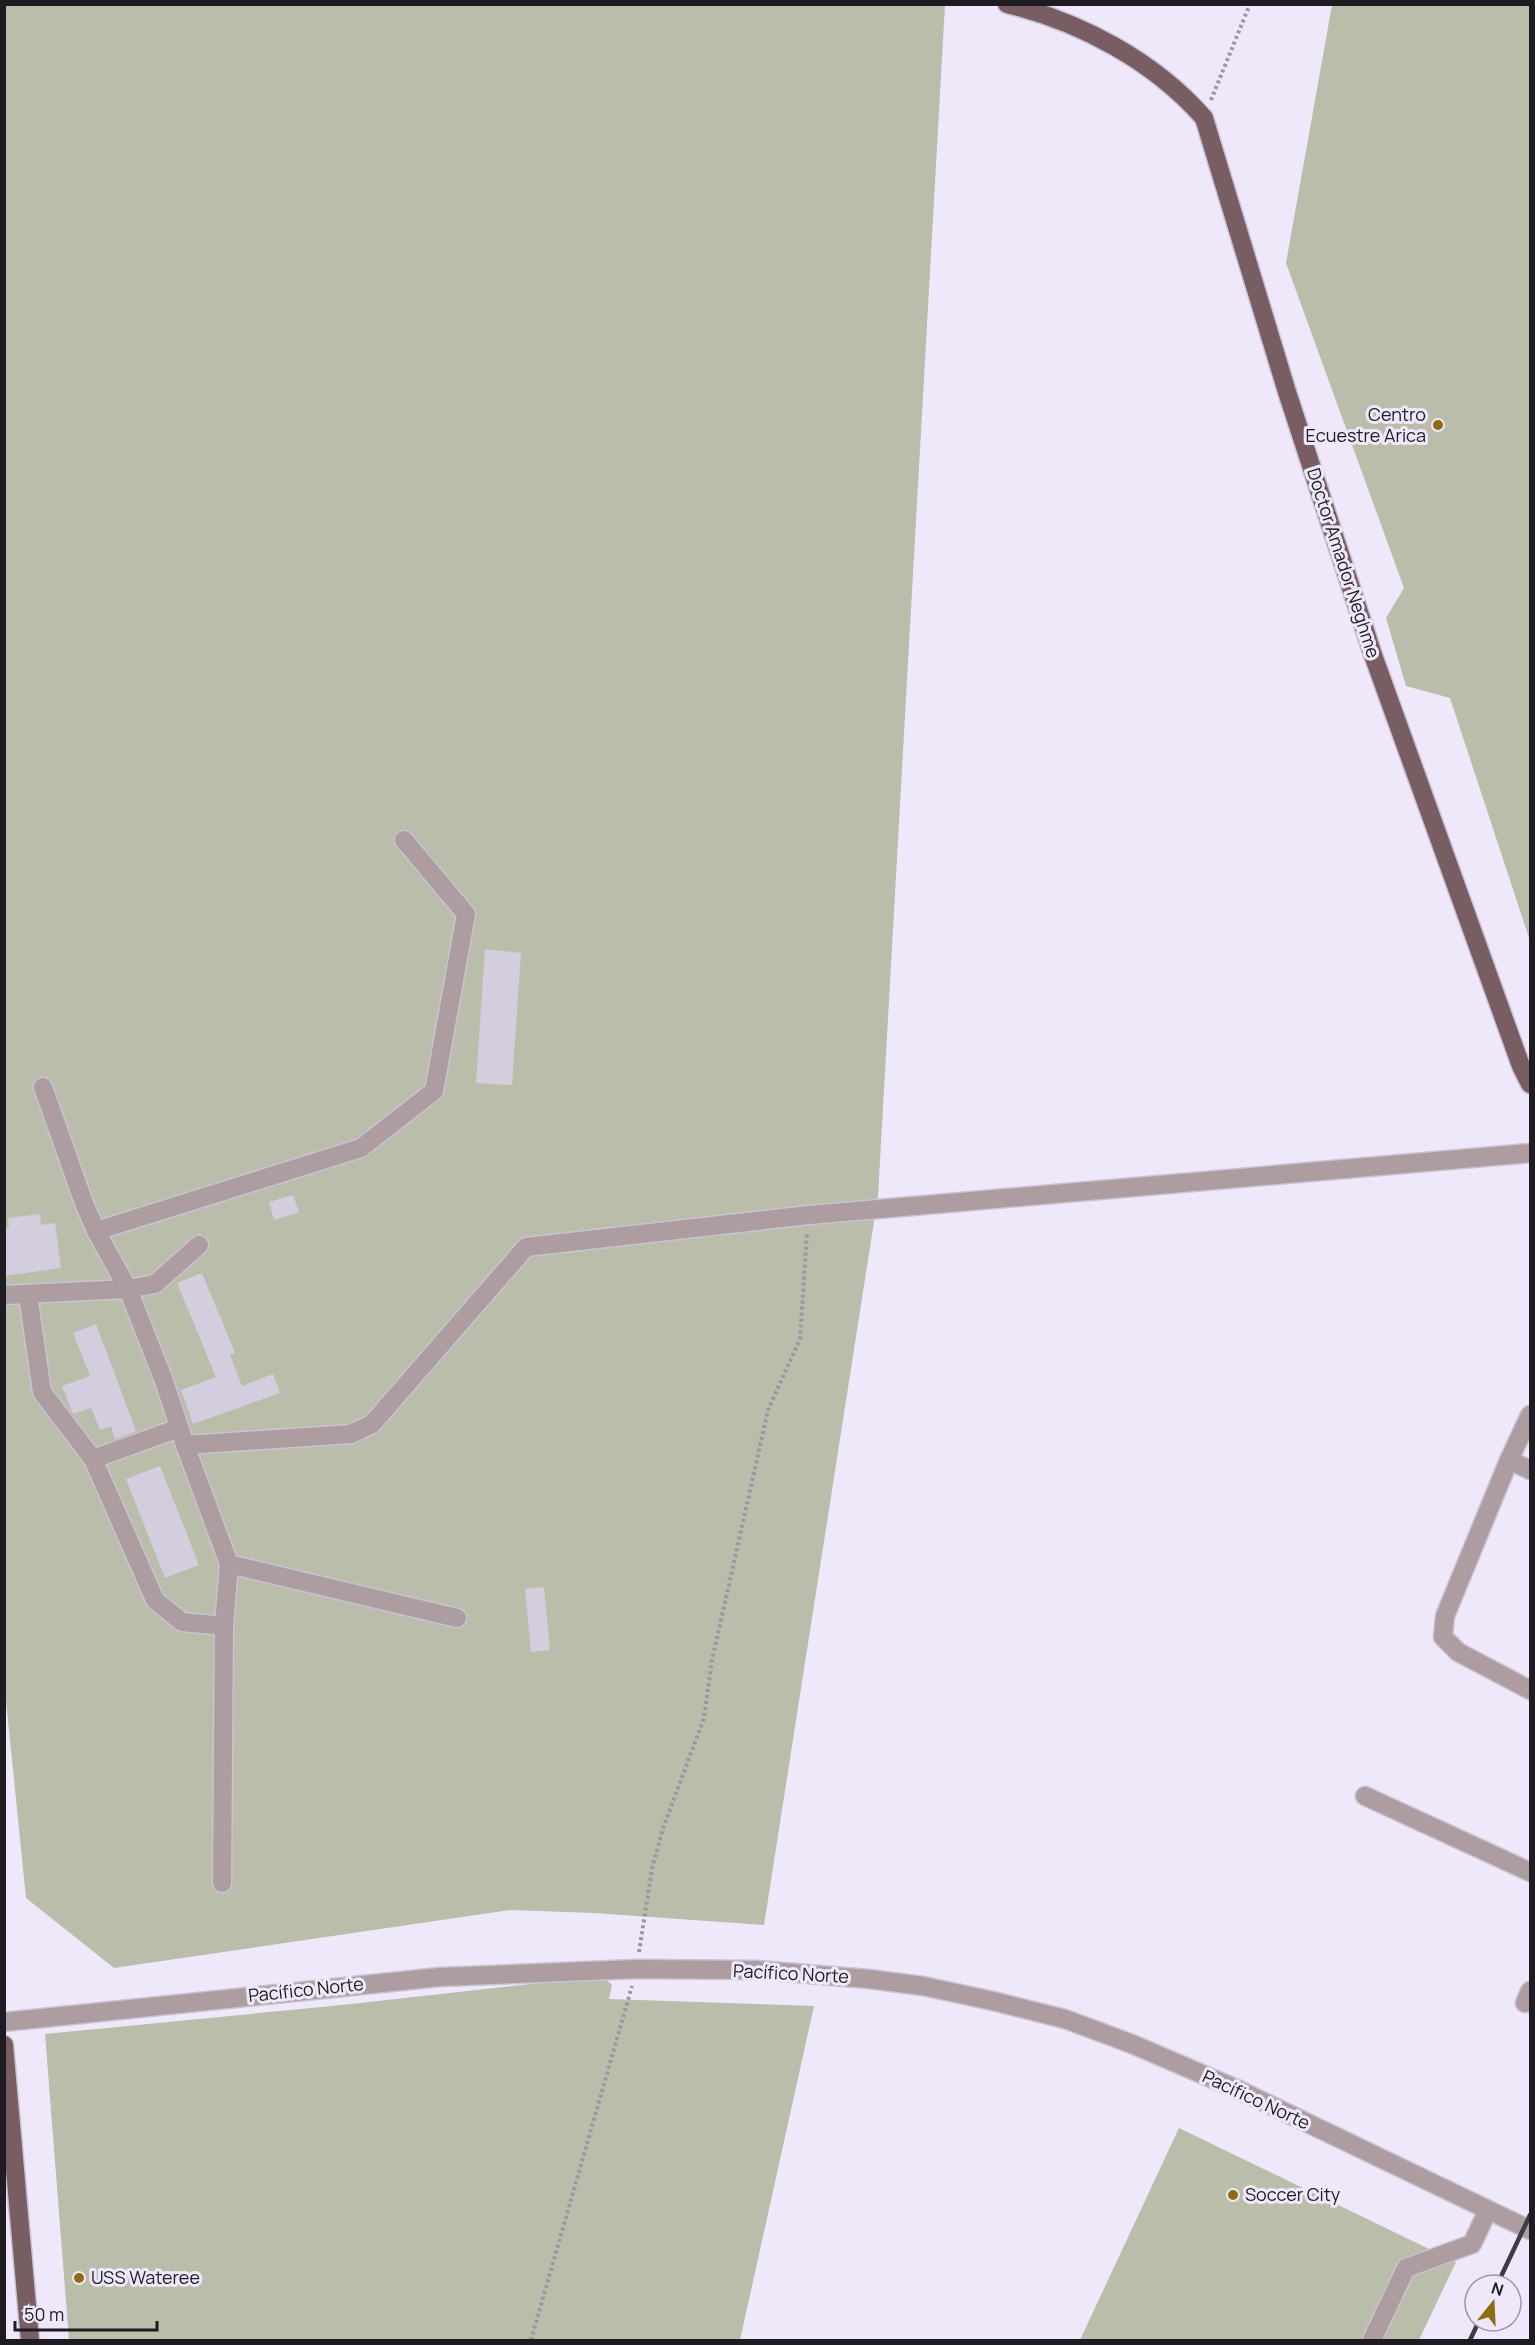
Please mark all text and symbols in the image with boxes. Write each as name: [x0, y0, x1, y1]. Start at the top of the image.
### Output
place label: Centro Ecuestre Arica: [1305, 402, 1426, 447]
marker: Centro Ecuestre Arica: [1431, 418, 1445, 432]
street label: Doctor Amador Neghme: [1302, 465, 1386, 661]
street label: Pacífico Norte: [733, 1958, 850, 1988]
street label: Pacífico Norte: [247, 1971, 365, 2007]
street label: Pacífico Norte: [1199, 2064, 1314, 2134]
place label: Soccer City: [1245, 2182, 1341, 2206]
marker: Soccer City: [1226, 2188, 1240, 2202]
place label: USS Wateree: [91, 2265, 200, 2289]
marker: USS Wateree: [72, 2271, 86, 2285]
north arrow: [1463, 2273, 1523, 2333]
text: N: [1489, 2276, 1507, 2301]
scale bar: [15, 2294, 158, 2332]
text: 50 m: [24, 2302, 64, 2326]

